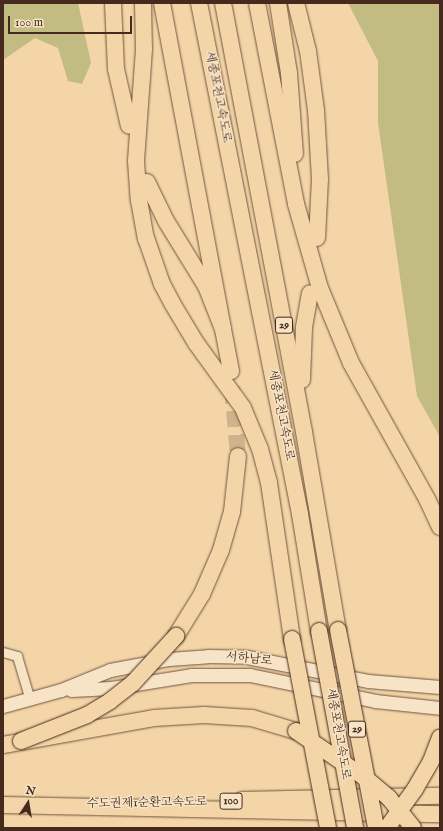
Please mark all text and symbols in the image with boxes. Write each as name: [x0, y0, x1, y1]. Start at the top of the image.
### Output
scale bar: [10, 8, 134, 34]
text: 100 m: [15, 15, 43, 30]
street label: 세종포천고속도로: [202, 50, 234, 144]
road number: 29: [275, 316, 293, 334]
street label: 세종포천고속도로: [265, 368, 297, 462]
street label: 서하남로: [225, 649, 273, 669]
street label: 세종포천고속도로: [323, 687, 353, 781]
road number: 29: [348, 720, 366, 738]
north arrow: [8, 783, 48, 823]
text: N: [24, 783, 37, 799]
road number: 100: [219, 792, 243, 810]
street label: 수도권제1순환고속도로: [87, 795, 207, 811]

